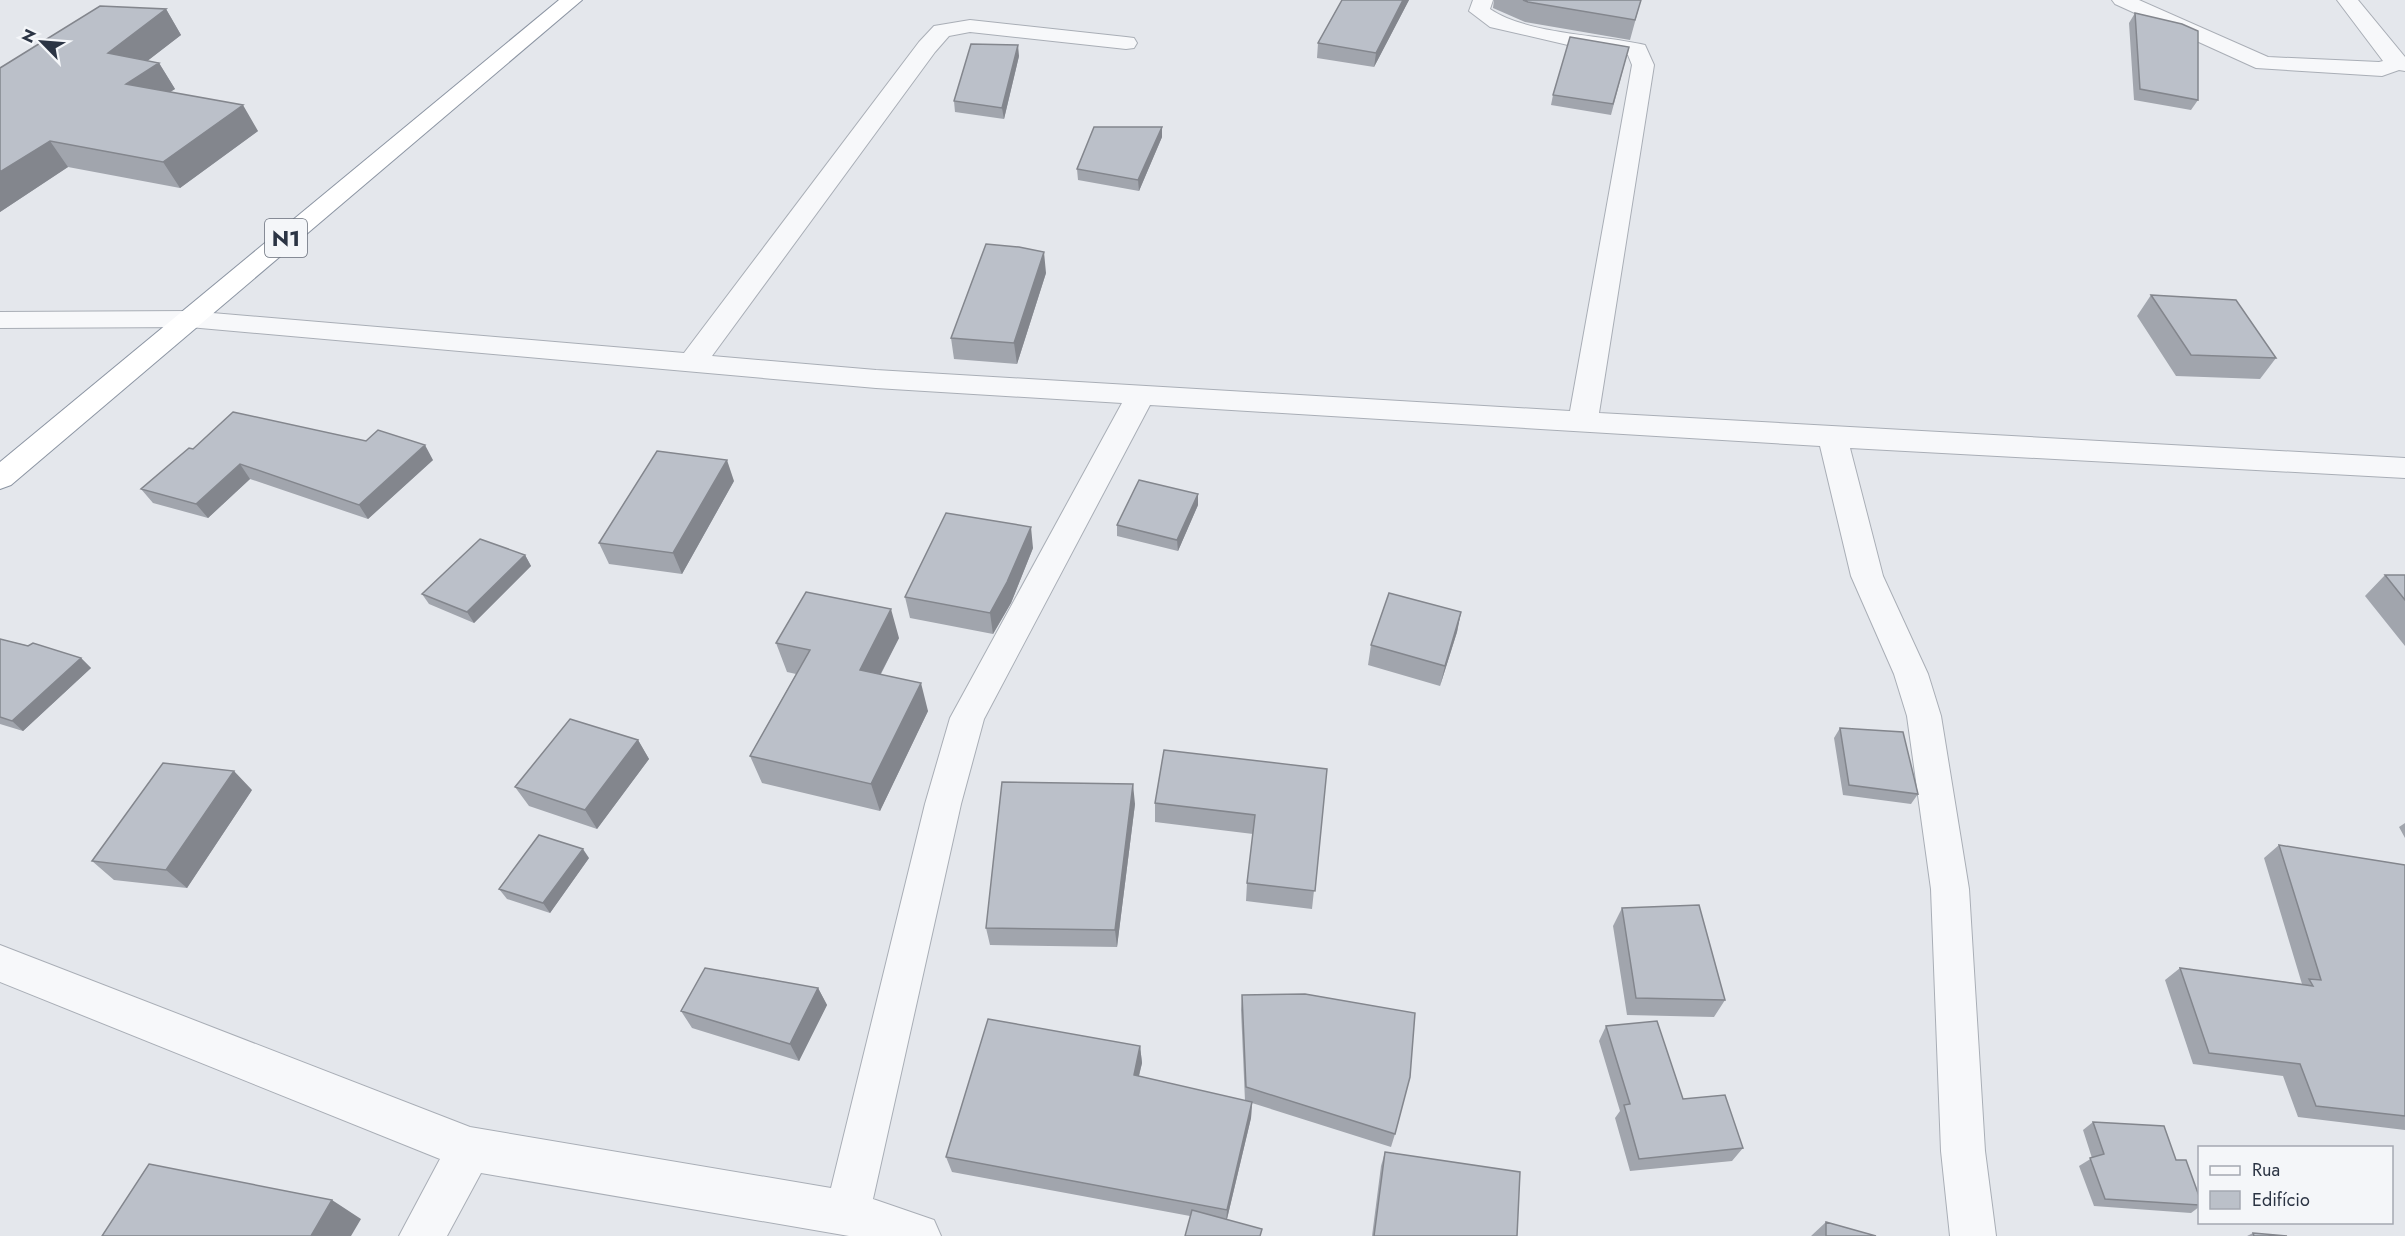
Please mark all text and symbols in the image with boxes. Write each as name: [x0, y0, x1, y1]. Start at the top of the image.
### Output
north arrow: [12, 12, 72, 72]
text: N: [16, 25, 42, 46]
road number: N1: [265, 219, 307, 257]
legend: [2198, 1146, 2393, 1224]
text: Rua: [2252, 1157, 2280, 1183]
text: Edifício: [2252, 1187, 2310, 1213]

